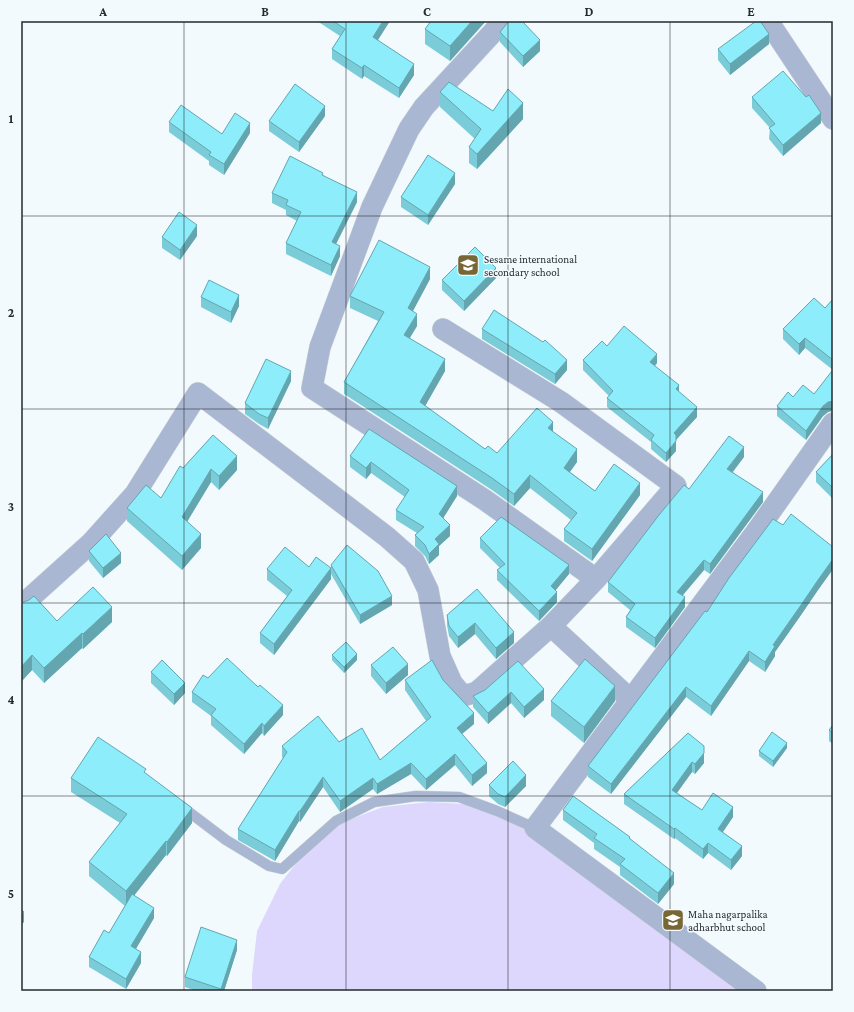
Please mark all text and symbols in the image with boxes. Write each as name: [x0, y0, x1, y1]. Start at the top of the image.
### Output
text: A: [98, 4, 107, 19]
text: B: [261, 4, 269, 19]
text: C: [423, 4, 431, 19]
text: D: [585, 4, 594, 19]
text: E: [747, 4, 755, 19]
text: 1: [9, 111, 14, 126]
school or university icon: Sesame international secondary school: [455, 252, 481, 278]
place label: Sesame international secondary school: [484, 253, 577, 279]
text: 2: [8, 305, 15, 320]
text: 3: [8, 499, 14, 514]
text: 4: [7, 692, 15, 707]
text: 5: [8, 886, 14, 901]
school or university icon: Maha nagarpalika adharbhut school: [660, 907, 686, 933]
place label: Maha nagarpalika adharbhut school: [688, 908, 767, 933]

